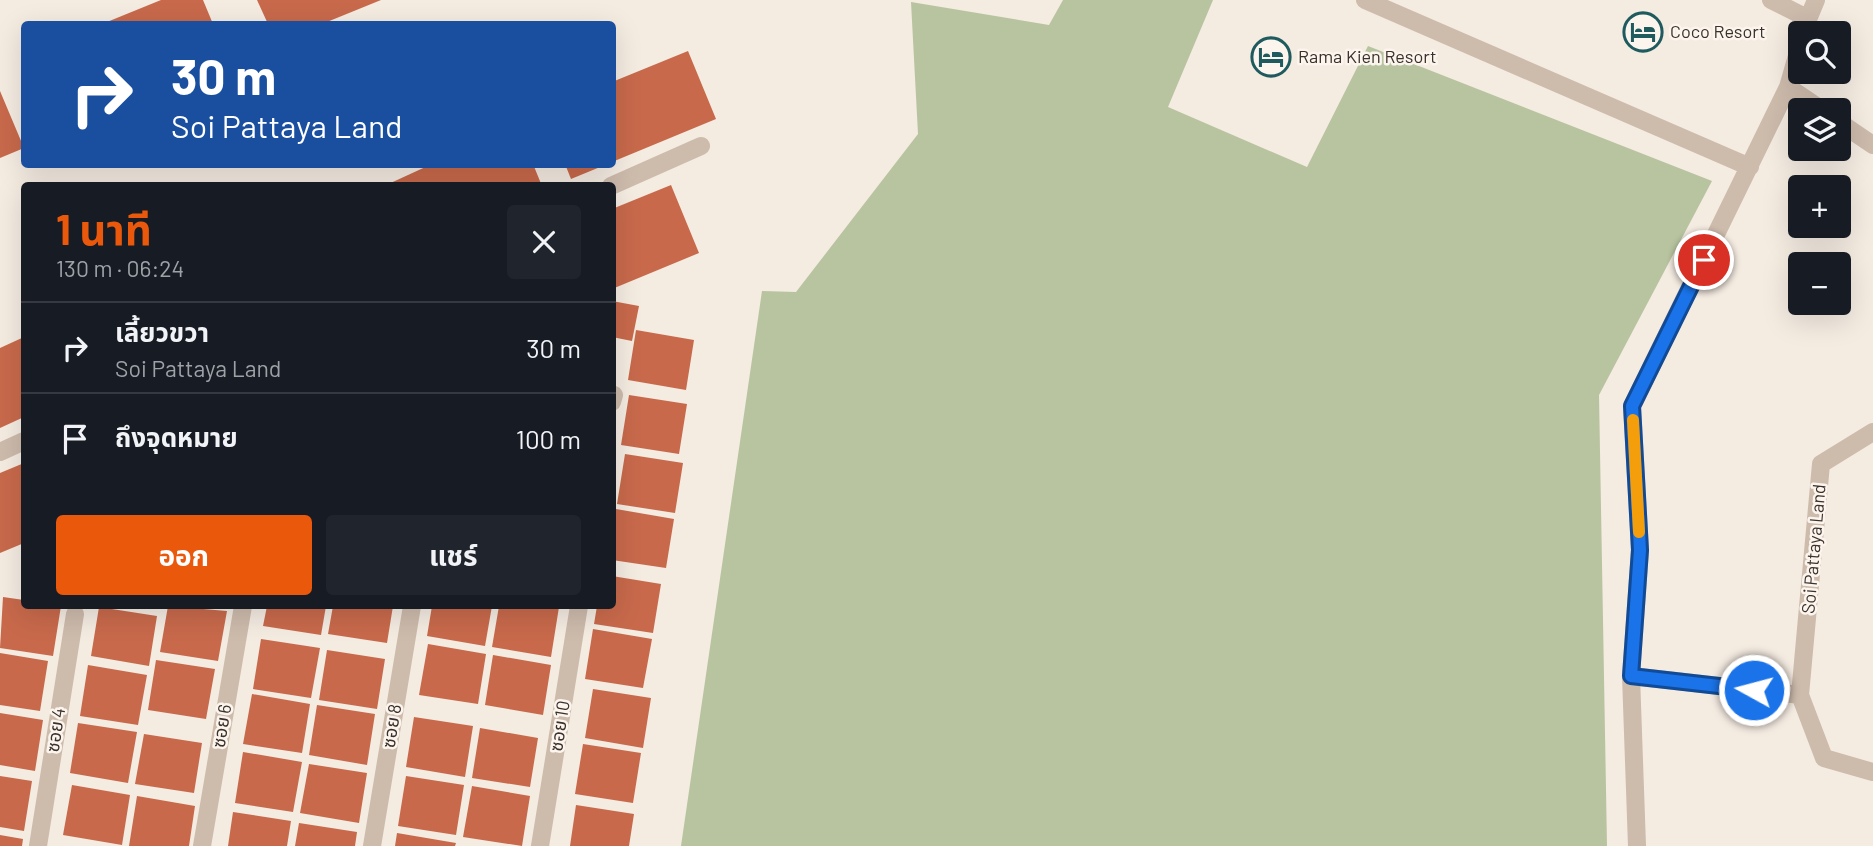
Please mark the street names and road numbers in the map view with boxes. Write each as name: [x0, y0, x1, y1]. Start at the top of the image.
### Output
street label: Soi Pattaya Land: [1796, 483, 1830, 615]
street label: ซอย 10: [544, 699, 574, 753]
street label: ซอย 6: [207, 702, 235, 749]
street label: ซอย 8: [377, 702, 405, 749]
street label: ซอย 4: [41, 706, 69, 754]

